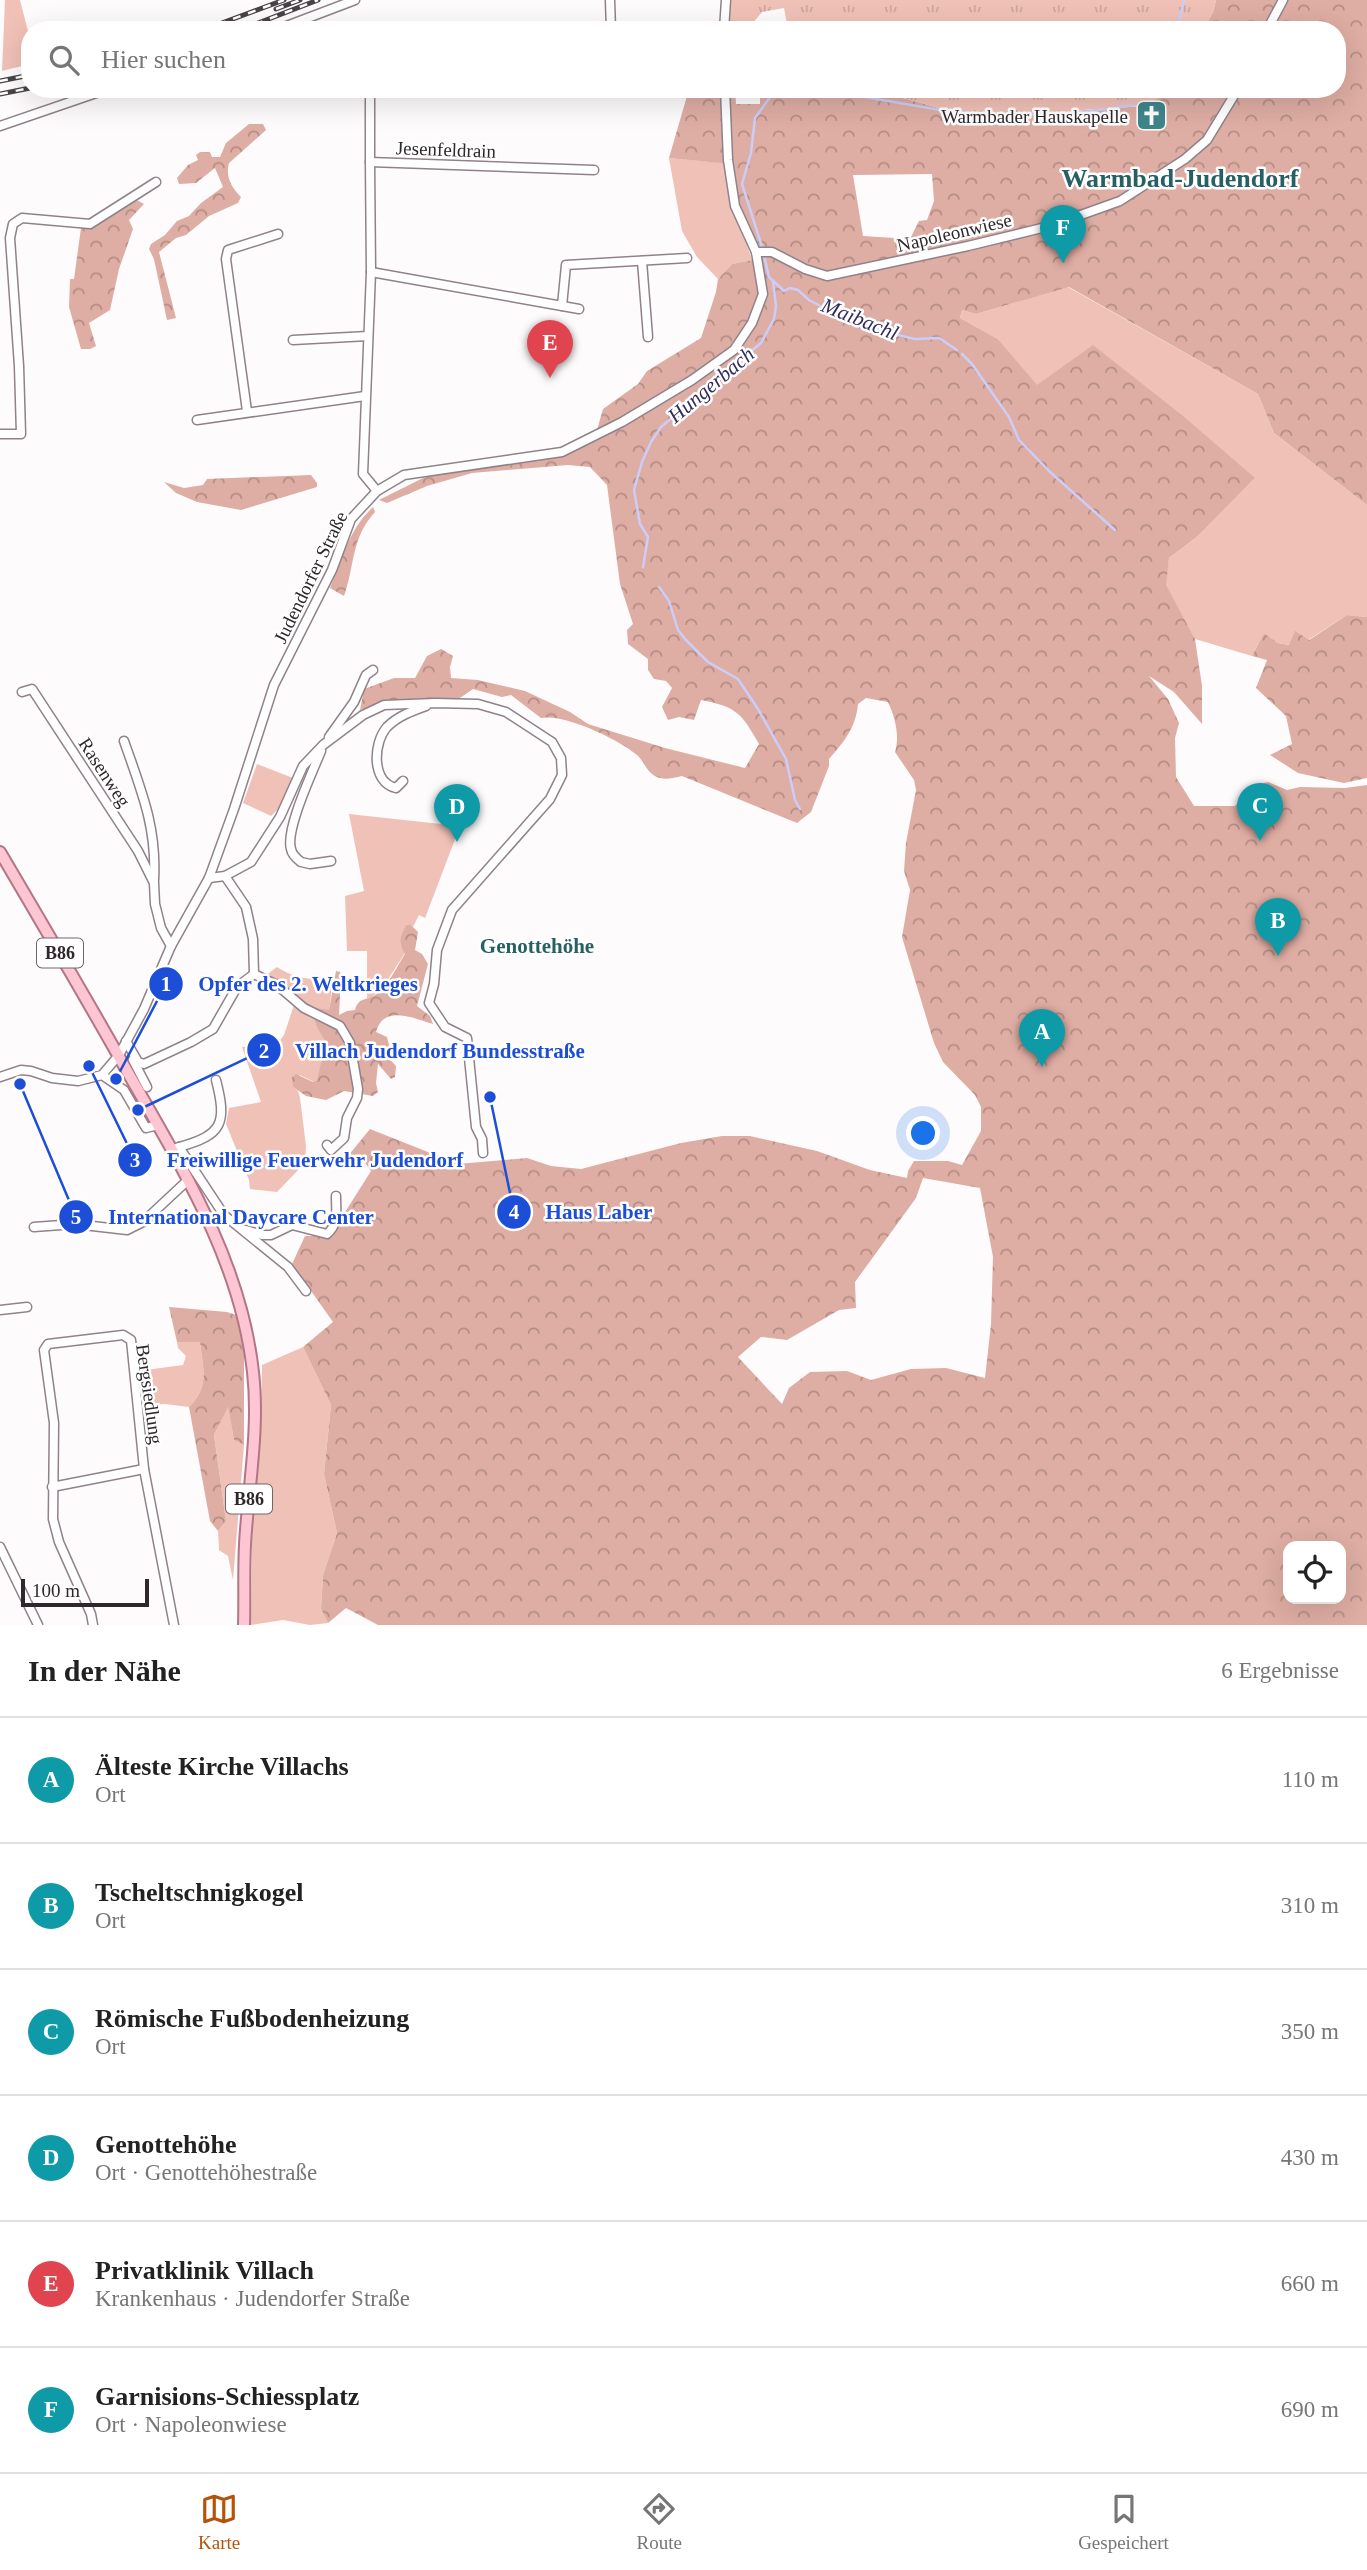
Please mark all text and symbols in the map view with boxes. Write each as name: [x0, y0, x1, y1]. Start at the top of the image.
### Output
search box: [21, 21, 1346, 98]
icon: search: [45, 41, 83, 79]
text: Hier suchen: [101, 45, 226, 74]
church icon: Warmbader Hauskapelle: [1134, 99, 1168, 133]
place label: Warmbader Hauskapelle: [941, 106, 1128, 127]
street label: Jesenfeldrain: [396, 137, 497, 162]
district label: Warmbad-Judendorf: [1062, 164, 1299, 193]
pin: F: [1040, 205, 1086, 263]
street label: Napoleonwiese: [895, 209, 1014, 256]
water label: Maibachl: [817, 292, 902, 345]
pin: E: [527, 320, 573, 378]
water label: Hungerbach: [662, 342, 759, 429]
street label: Judendorfer Straße: [269, 508, 351, 647]
street label: Rasenweg: [75, 734, 135, 811]
pin: C: [1237, 783, 1283, 841]
pin: D: [434, 784, 480, 842]
pin: B: [1255, 898, 1301, 956]
district label: Genottehöhe: [480, 934, 594, 958]
road number: B86: [37, 938, 83, 968]
callout: Opfer des 2. Weltkrieges: [148, 963, 432, 1005]
text: 1: [161, 972, 171, 996]
text: Opfer des 2. Weltkrieges: [198, 972, 418, 996]
pin: A: [1019, 1009, 1065, 1067]
callout: Villach Judendorf Bundesstraße: [246, 1029, 599, 1071]
text: 2: [259, 1039, 269, 1063]
text: Villach Judendorf Bundesstraße: [295, 1039, 585, 1063]
your location: [906, 1116, 940, 1150]
callout: Freiwillige Feuerwehr Judendorf: [117, 1139, 478, 1181]
text: 3: [130, 1148, 140, 1172]
text: Freiwillige Feuerwehr Judendorf: [167, 1148, 464, 1172]
callout: Haus Laber: [497, 1191, 667, 1233]
callout: International Daycare Center: [59, 1196, 387, 1238]
text: 4: [509, 1200, 520, 1224]
text: Haus Laber: [546, 1200, 652, 1224]
text: 5: [71, 1205, 81, 1229]
text: International Daycare Center: [108, 1205, 374, 1229]
street label: Bergsiedlung: [132, 1343, 167, 1446]
road number: B86: [226, 1484, 272, 1514]
map controls: [1283, 1541, 1346, 1604]
button: locate: [1283, 1541, 1346, 1604]
scale bar: [21, 1576, 149, 1608]
text: 100 m: [32, 1580, 80, 1601]
text: In der Nähe: [28, 1654, 181, 1687]
text: 6 Ergebnisse: [1221, 1658, 1339, 1683]
text: Älteste Kirche Villachs: [95, 1752, 349, 1781]
text: A: [43, 1767, 59, 1792]
text: 110 m: [1282, 1767, 1339, 1792]
text: Ort: [95, 1782, 126, 1807]
text: Tscheltschnigkogel: [95, 1878, 304, 1907]
text: B: [43, 1893, 59, 1918]
text: 310 m: [1281, 1893, 1339, 1918]
text: Ort: [95, 1908, 126, 1933]
text: Römische Fußbodenheizung: [95, 2004, 409, 2033]
text: C: [43, 2019, 59, 2044]
text: 350 m: [1281, 2019, 1339, 2044]
text: Ort: [95, 2034, 126, 2059]
text: Genottehöhe: [95, 2130, 237, 2159]
text: D: [43, 2145, 59, 2170]
text: 430 m: [1281, 2145, 1339, 2170]
text: Ort · Genottehöhestraße: [95, 2160, 317, 2185]
text: Privatklinik Villach: [95, 2256, 314, 2285]
text: E: [43, 2271, 59, 2296]
text: 660 m: [1281, 2271, 1339, 2296]
text: Krankenhaus · Judendorfer Straße: [95, 2286, 410, 2311]
text: Garnisions-Schiessplatz: [95, 2382, 359, 2411]
text: F: [44, 2397, 58, 2422]
text: 690 m: [1281, 2397, 1339, 2422]
text: Ort · Napoleonwiese: [95, 2412, 287, 2437]
tab: Karte: [198, 2490, 240, 2554]
tab: Route: [637, 2490, 682, 2554]
tab: Gespeichert: [1078, 2490, 1169, 2554]

